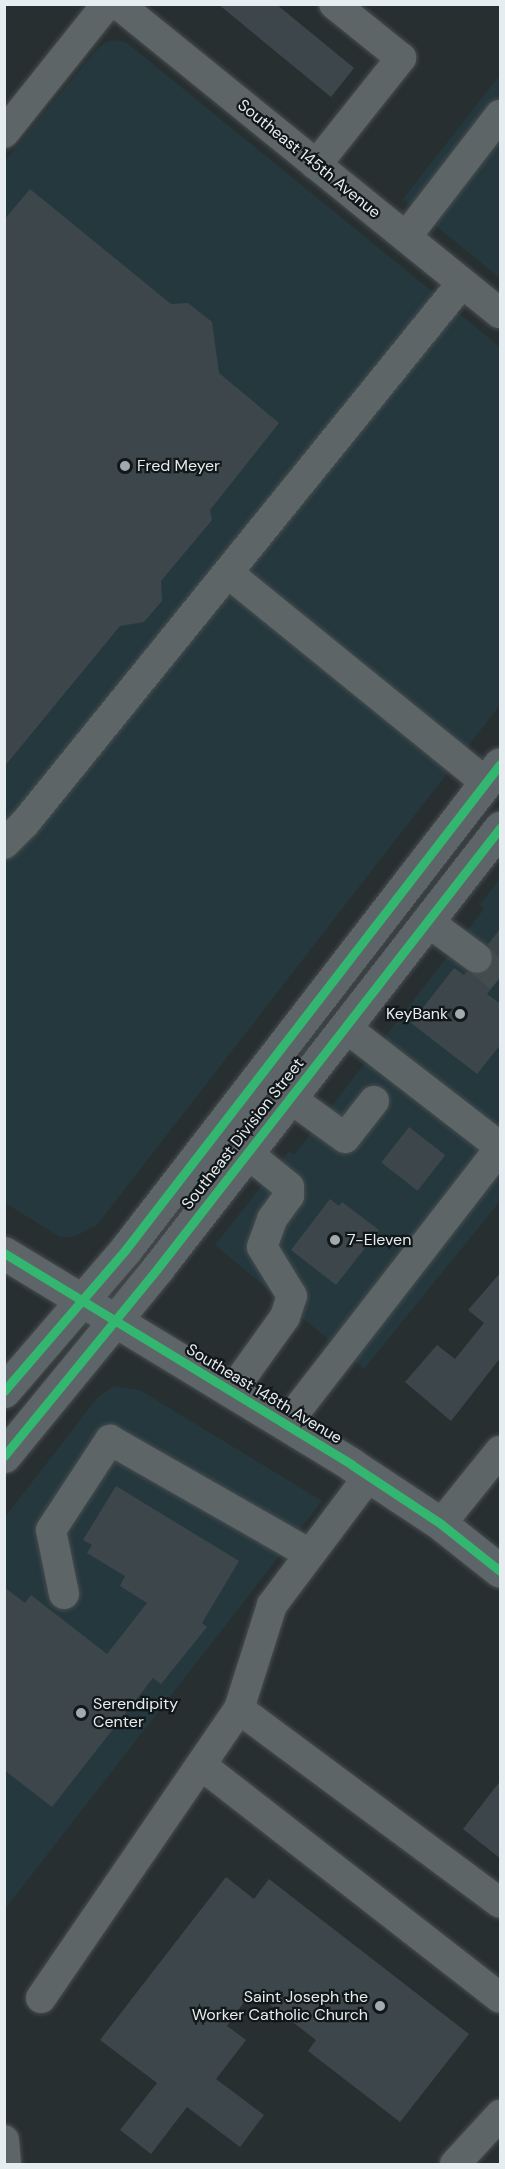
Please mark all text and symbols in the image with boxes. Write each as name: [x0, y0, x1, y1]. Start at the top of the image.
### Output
street label: Southeast 145th Avenue: [234, 96, 384, 222]
place label: Fred Meyer: [137, 456, 220, 476]
marker: Fred Meyer: [118, 459, 132, 473]
place label: KeyBank: [386, 1004, 448, 1024]
marker: KeyBank: [453, 1007, 467, 1021]
street label: Southeast Division Street: [178, 1055, 308, 1213]
place label: 7-Eleven: [347, 1230, 411, 1250]
marker: 7-Eleven: [328, 1233, 342, 1247]
street label: Southeast 148th Avenue: [183, 1340, 345, 1448]
place label: Serendipity Center: [93, 1694, 178, 1732]
marker: Serendipity Center: [74, 1706, 88, 1720]
place label: Saint Joseph the Worker Catholic Church: [192, 1987, 368, 2025]
marker: Saint Joseph the Worker Catholic Church: [373, 1999, 387, 2013]

